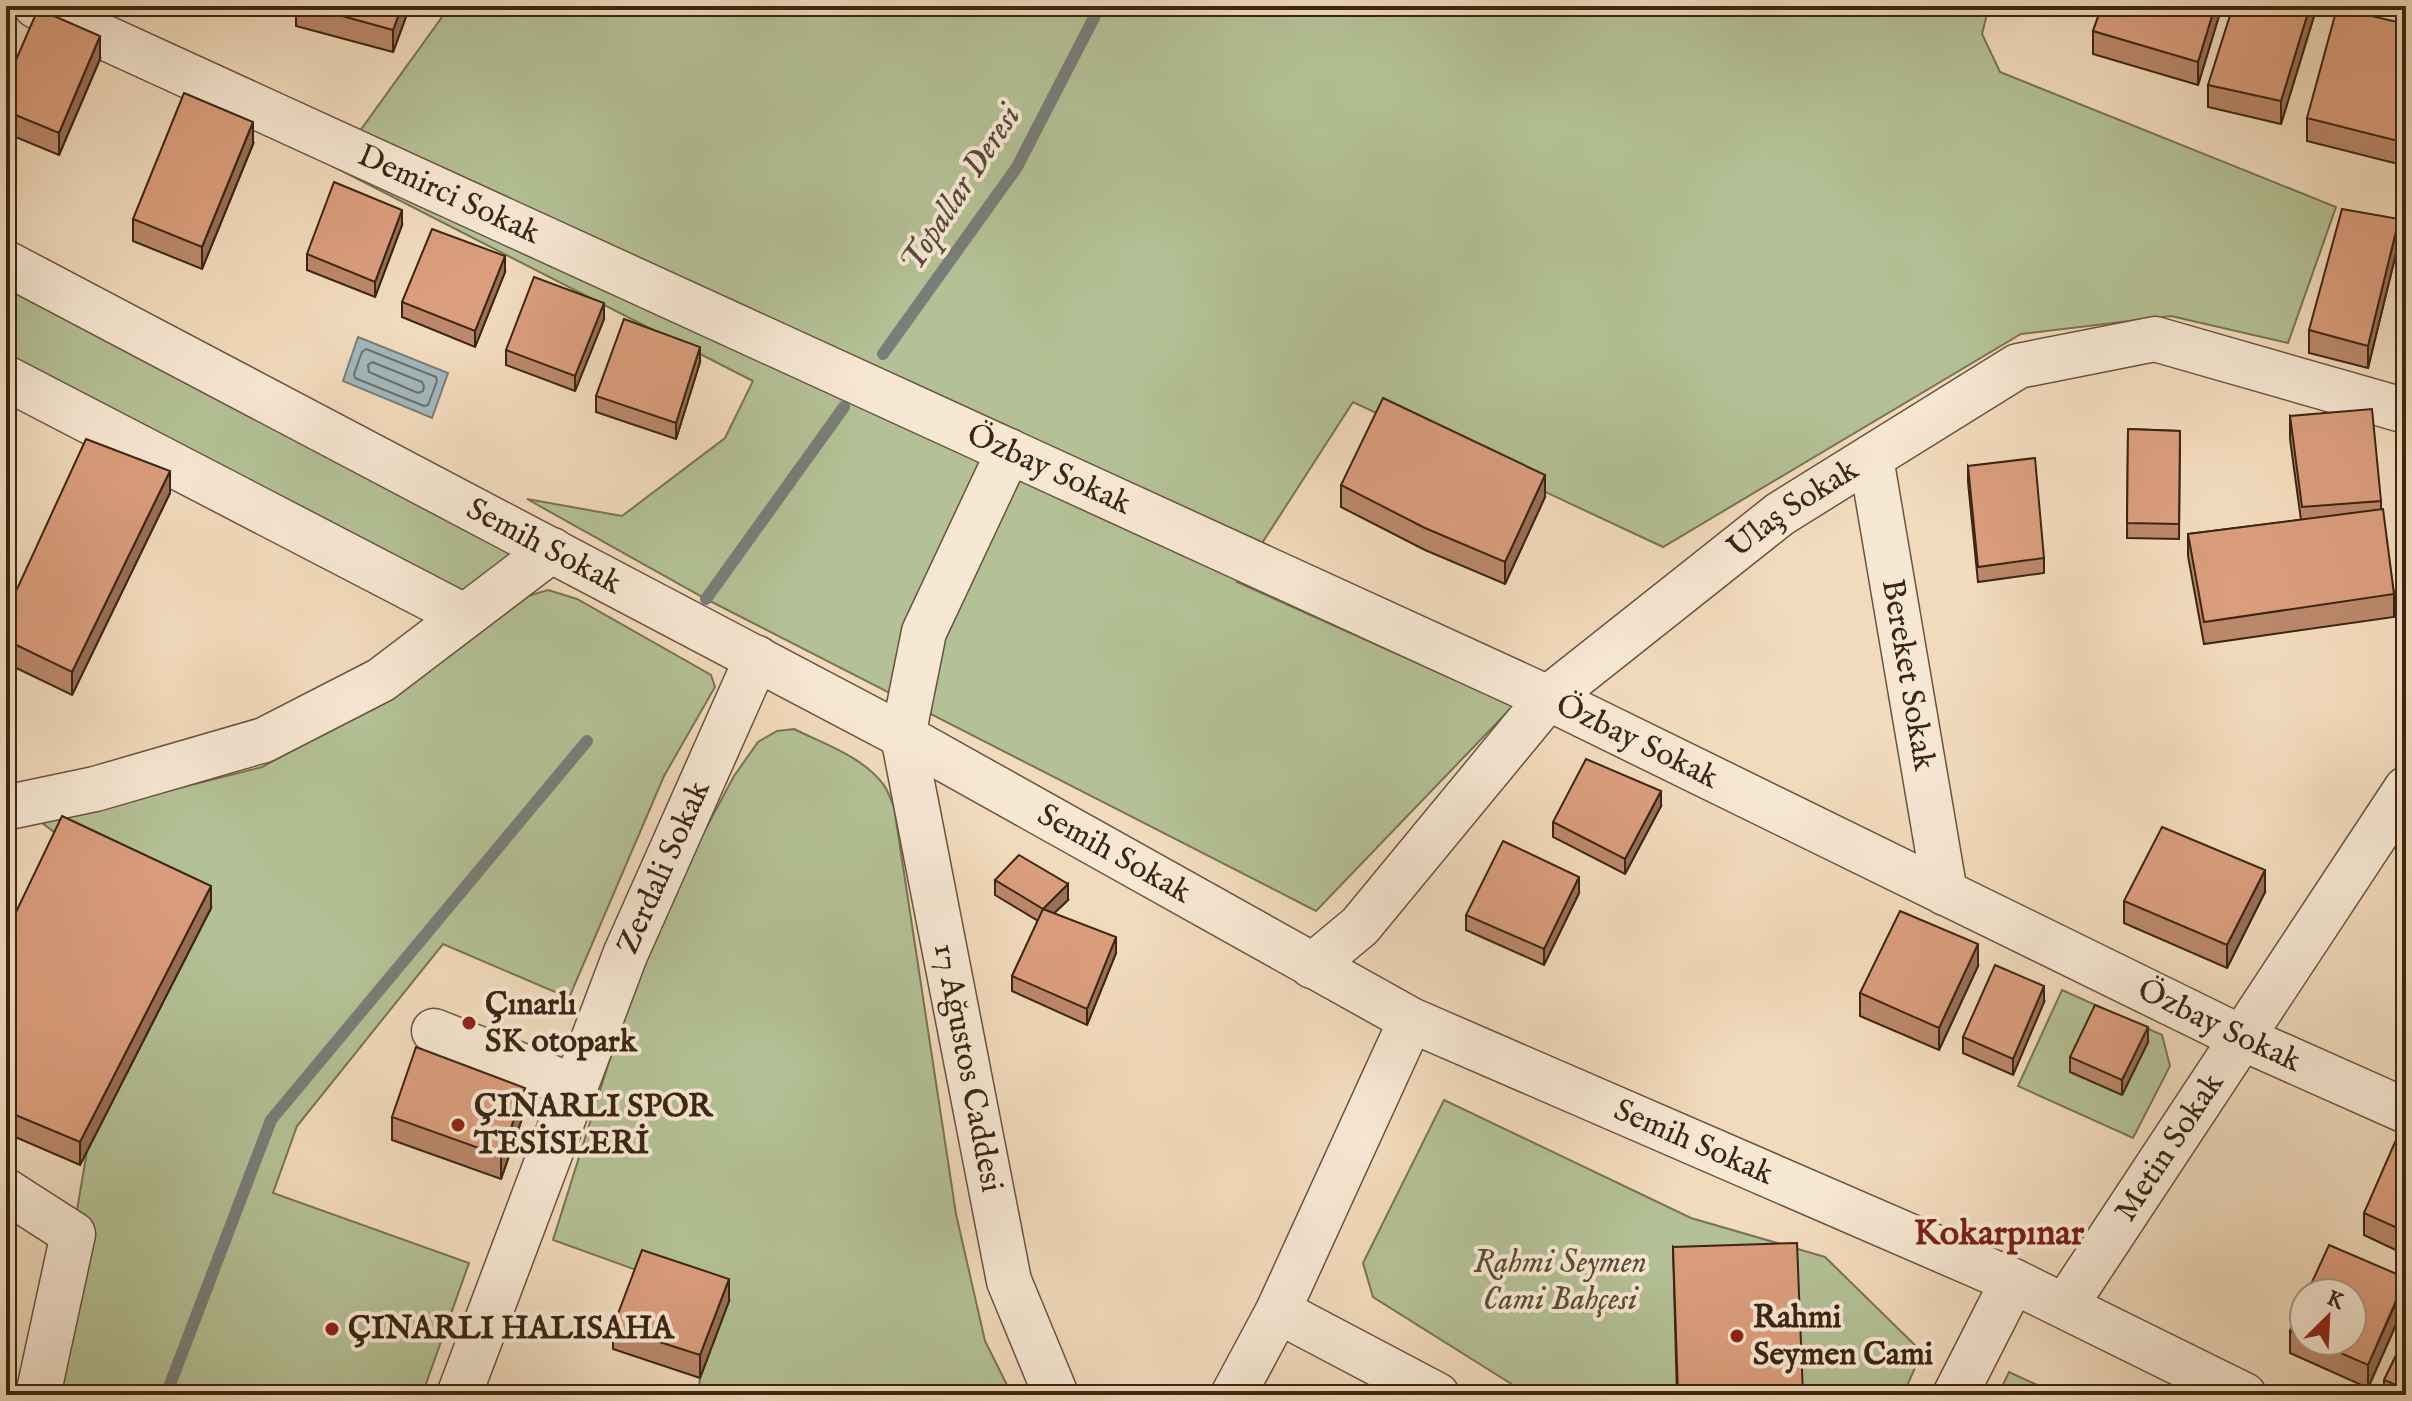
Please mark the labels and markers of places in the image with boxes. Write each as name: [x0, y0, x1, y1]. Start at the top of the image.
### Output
place label: Çınarlı SK otopark: [485, 985, 638, 1063]
marker: Çınarlı SK otopark: [460, 1014, 478, 1032]
place label: ÇINARLI SPOR TESİSLERİ: [473, 1087, 714, 1165]
marker: ÇINARLI SPOR TESİSLERİ: [449, 1116, 467, 1134]
place label: Rahmi Seymen Cami: [1753, 1298, 1934, 1376]
place label: ÇINARLI HALISAHA: [348, 1309, 675, 1350]
marker: ÇINARLI HALISAHA: [323, 1320, 341, 1338]
marker: Rahmi Seymen Cami: [1728, 1327, 1746, 1345]

